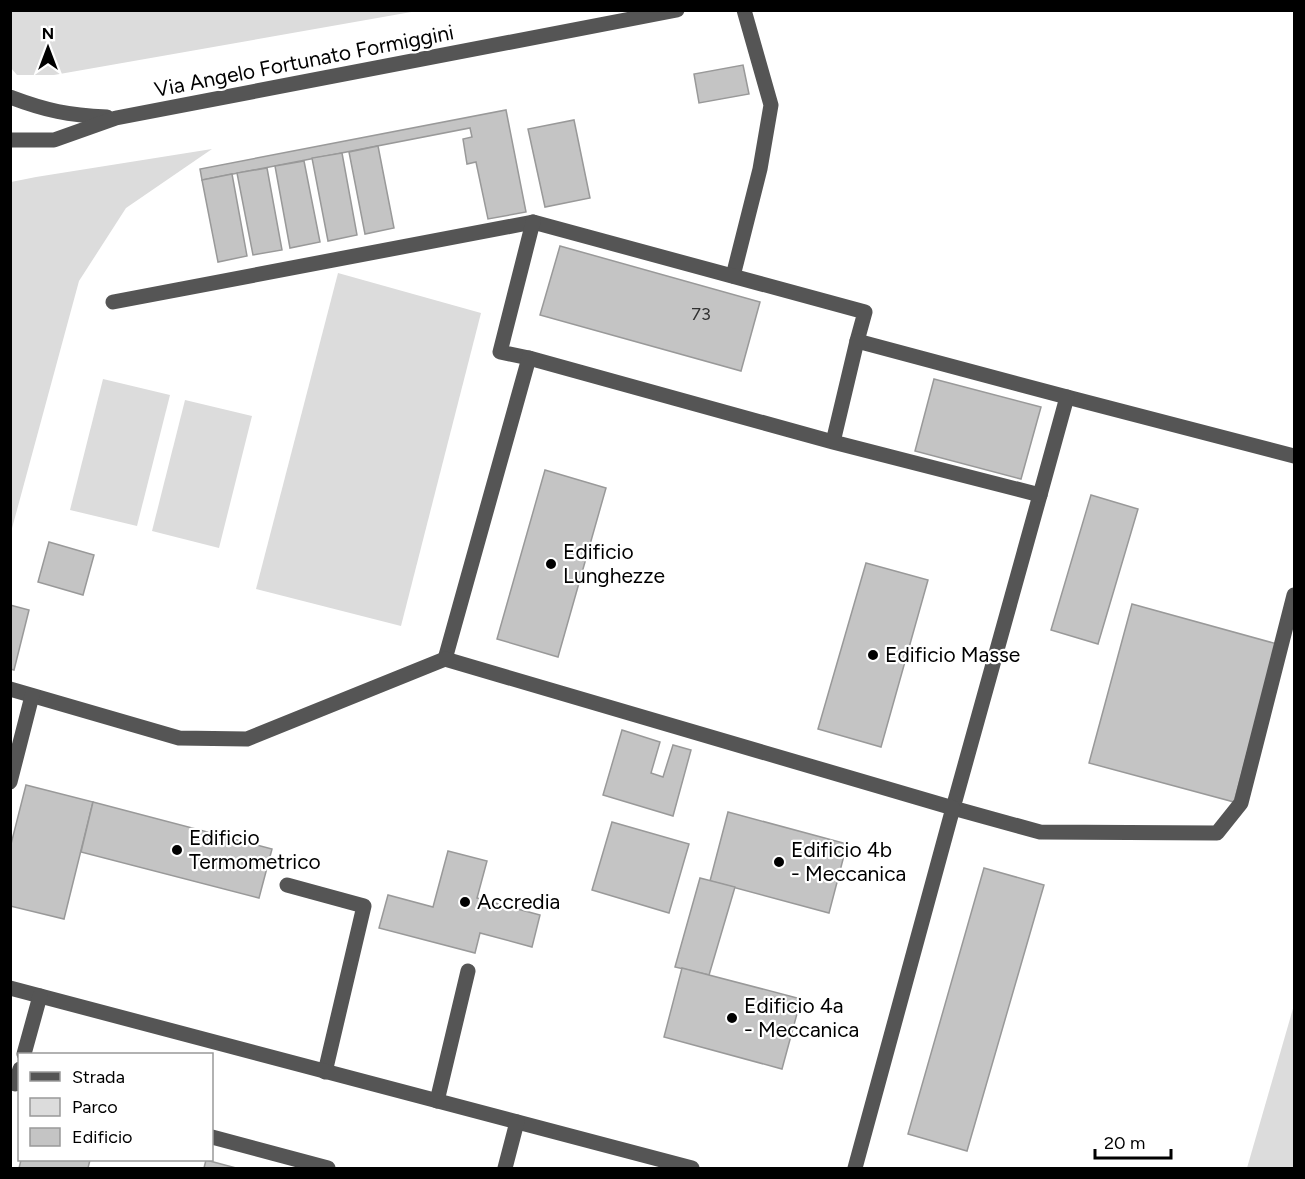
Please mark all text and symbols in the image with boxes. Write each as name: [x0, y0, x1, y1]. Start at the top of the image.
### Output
north arrow: [18, 18, 78, 78]
street label: Via Angelo Fortunato Formiggini: [152, 19, 456, 102]
text: N: [42, 24, 54, 43]
house number: 73: [691, 303, 711, 325]
place label: Edificio Lunghezze: [563, 539, 665, 588]
marker: Edificio Lunghezze: [544, 557, 558, 571]
place label: Edificio Masse: [885, 642, 1020, 667]
marker: Edificio Masse: [866, 648, 880, 662]
place label: Edificio Termometrico: [189, 825, 321, 874]
place label: Edificio 4b - Meccanica: [791, 837, 906, 886]
marker: Edificio Termometrico: [170, 843, 184, 857]
marker: Edificio 4b - Meccanica: [772, 855, 786, 869]
place label: Accredia: [477, 889, 560, 914]
marker: Accredia: [458, 895, 472, 909]
place label: Edificio 4a - Meccanica: [744, 993, 859, 1042]
marker: Edificio 4a - Meccanica: [725, 1011, 739, 1025]
legend: [18, 1053, 213, 1161]
text: Strada: [72, 1066, 125, 1088]
text: Parco: [72, 1096, 118, 1118]
scale bar: [1095, 1122, 1172, 1160]
text: Edificio: [72, 1126, 133, 1148]
text: 20 m: [1104, 1132, 1145, 1154]

